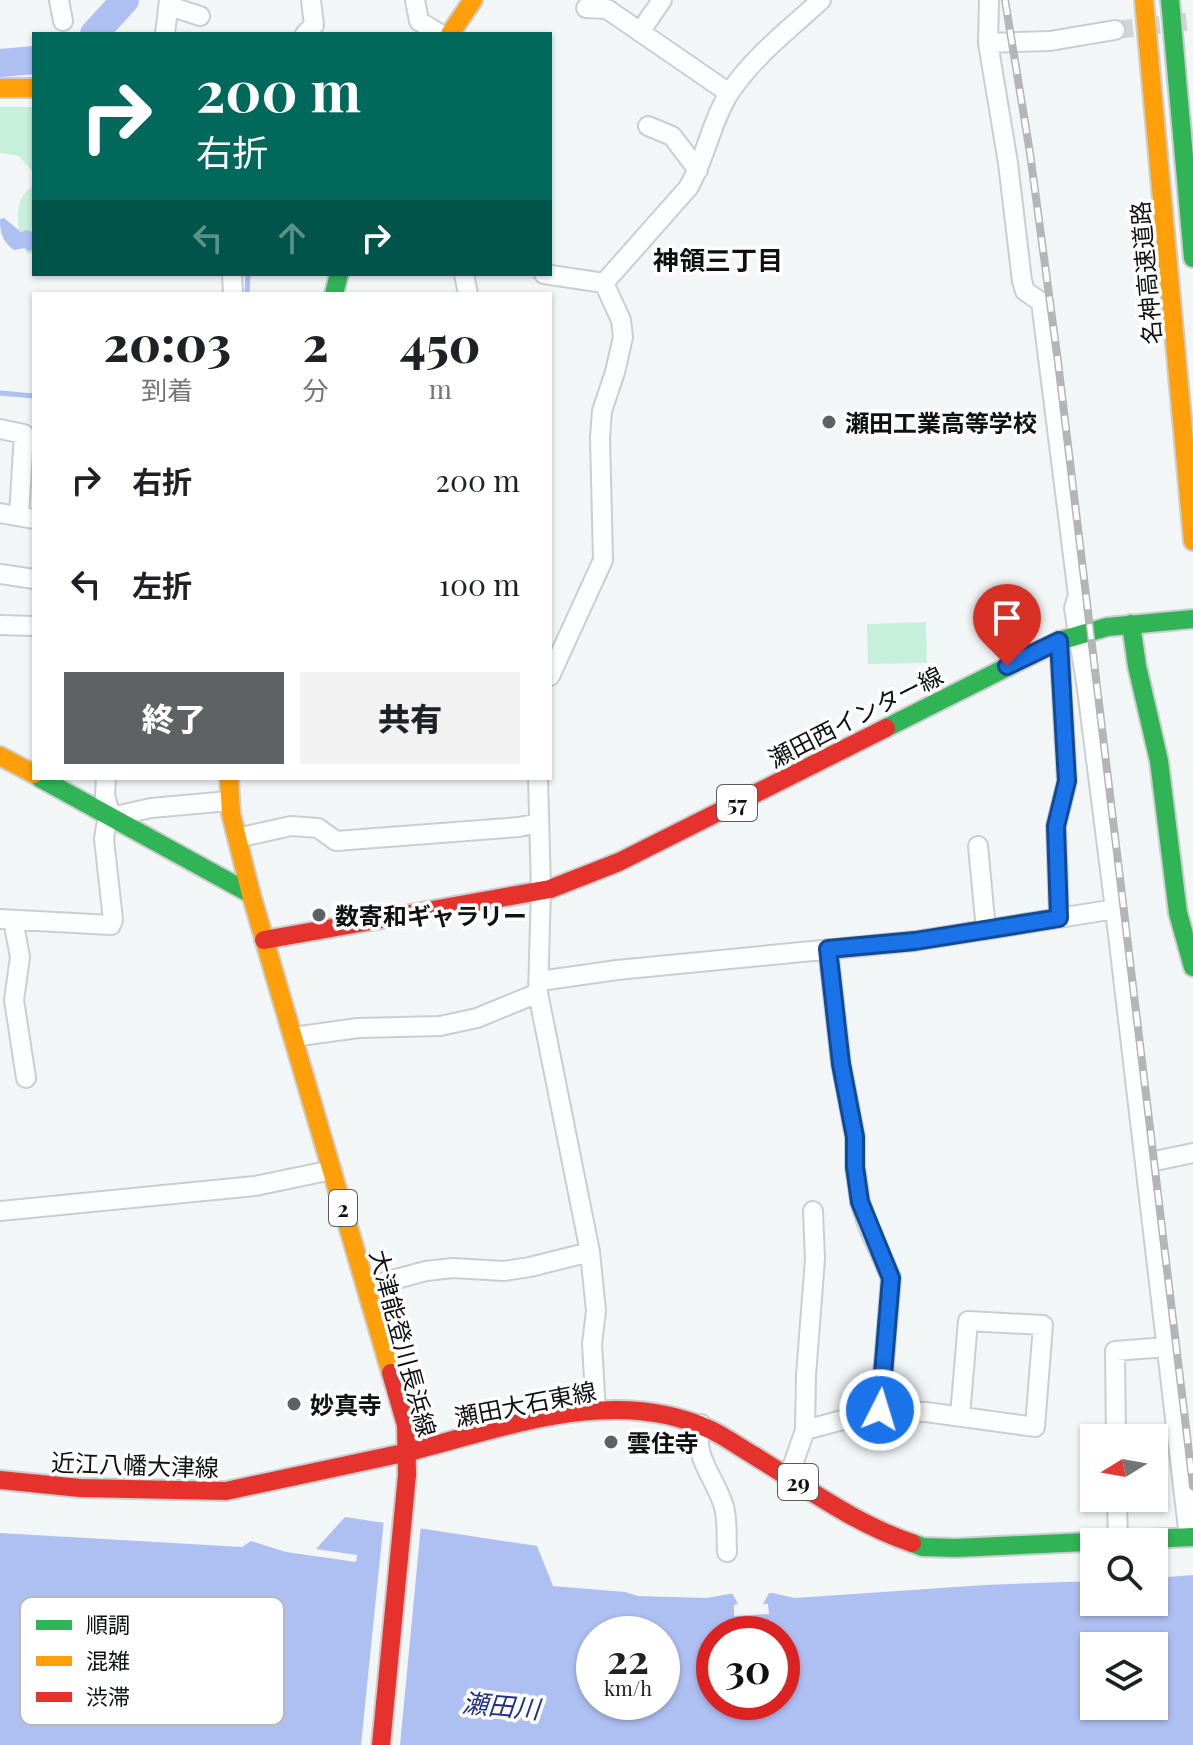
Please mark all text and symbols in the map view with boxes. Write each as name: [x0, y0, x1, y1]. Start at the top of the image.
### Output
text: 200 m: [196, 52, 361, 127]
icon: right: [64, 64, 168, 168]
text: 右折: [196, 127, 268, 175]
street label: 名神高速道路: [1123, 200, 1167, 346]
icon: left: [186, 216, 230, 260]
icon: ahead: [270, 216, 314, 260]
icon: right: [354, 216, 398, 260]
district label: 神領三丁目: [653, 242, 783, 277]
text: 20:03: [104, 310, 231, 374]
text: 2: [303, 310, 328, 374]
text: 450: [400, 311, 480, 375]
text: m: [429, 371, 452, 406]
text: 到着: [141, 372, 193, 407]
text: 分: [303, 372, 329, 407]
place label: 瀬田工業高等学校: [845, 406, 1037, 438]
marker: 瀬田工業高等学校: [820, 413, 838, 431]
icon: right: [64, 458, 108, 502]
text: 200 m: [436, 460, 520, 500]
text: 右折: [132, 461, 192, 501]
icon: left: [64, 562, 108, 606]
text: 100 m: [439, 564, 520, 604]
text: 左折: [132, 565, 192, 605]
pin: [973, 584, 1041, 666]
icon: arrive: [985, 596, 1029, 640]
street label: 瀬田西インター線: [762, 658, 948, 774]
button: 終了: [64, 672, 284, 764]
button: 共有: [300, 672, 520, 764]
road number: 57: [717, 785, 757, 821]
place label: 数寄和ギャラリー: [335, 899, 527, 931]
marker: 数寄和ギャラリー: [310, 906, 328, 924]
road number: 2: [329, 1190, 357, 1226]
street label: 大津能登川長浜線: [364, 1246, 444, 1440]
position arrow: [838, 1368, 922, 1452]
street label: 瀬田大石東線: [451, 1374, 599, 1432]
place label: 妙真寺: [310, 1388, 382, 1420]
marker: 妙真寺: [285, 1395, 303, 1413]
north arrow: [1080, 1424, 1168, 1512]
map controls: [1080, 1424, 1168, 1720]
place label: 雲住寺: [627, 1426, 699, 1458]
marker: 雲住寺: [602, 1433, 620, 1451]
street label: 近江八幡大津線: [50, 1445, 220, 1483]
road number: 29: [778, 1464, 818, 1500]
button: search: [1080, 1528, 1168, 1616]
legend: [20, 1597, 284, 1725]
text: 順調: [86, 1609, 130, 1639]
speed limit sign: 30: [696, 1616, 800, 1720]
text: 22: [607, 1631, 649, 1684]
button: layers: [1080, 1632, 1168, 1720]
text: 混雑: [86, 1645, 130, 1675]
text: km/h: [604, 1674, 652, 1701]
text: 渋滞: [86, 1681, 130, 1711]
water label: 瀬田川: [461, 1684, 544, 1726]

